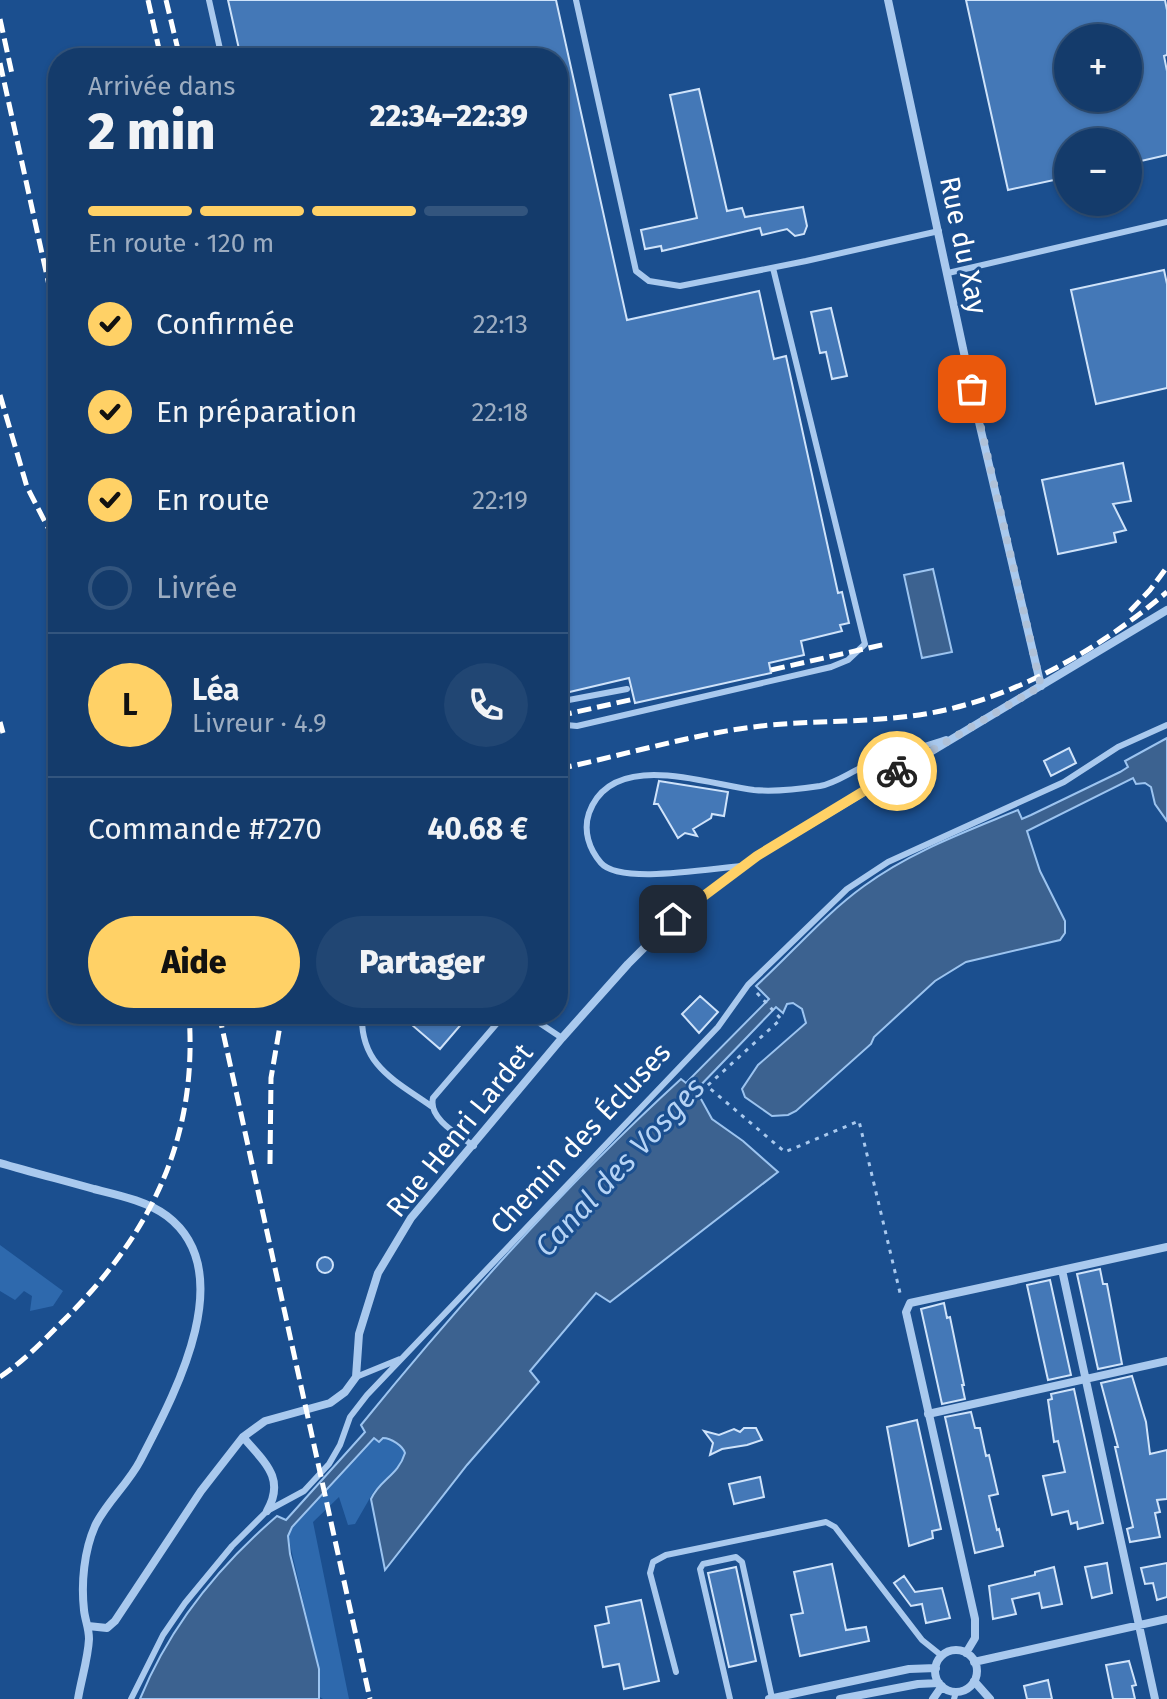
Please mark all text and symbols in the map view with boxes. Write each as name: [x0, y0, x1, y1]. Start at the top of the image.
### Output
map controls: [1054, 24, 1142, 216]
button: +: [1054, 24, 1142, 112]
text: Arrivée dans: [88, 71, 235, 102]
text: 22:34–22:39: [370, 98, 528, 134]
text: 2 min: [88, 100, 215, 163]
button: −: [1054, 128, 1142, 216]
street label: Rue du Xay: [933, 173, 994, 317]
text: En route · 120 m: [88, 228, 274, 259]
icon: check: [88, 302, 132, 346]
text: Confirmée: [156, 306, 295, 342]
text: 22:13: [473, 309, 528, 340]
pin: [938, 355, 1006, 423]
icon: bag: [950, 367, 994, 411]
icon: check: [88, 390, 132, 434]
text: En préparation: [156, 394, 357, 430]
text: 22:18: [471, 397, 528, 428]
icon: check: [88, 478, 132, 522]
text: En route: [156, 482, 270, 518]
text: 22:19: [472, 485, 528, 516]
text: Livrée: [156, 570, 238, 606]
button: phone: [444, 663, 528, 747]
text: Léa: [192, 672, 239, 708]
text: L: [122, 687, 138, 723]
text: Livreur · 4.9: [192, 708, 327, 739]
courier: [857, 731, 937, 811]
icon: bike: [875, 749, 919, 793]
text: Commande #7270: [88, 811, 322, 847]
text: 40.68 €: [427, 811, 528, 847]
pin: [639, 885, 707, 953]
icon: home: [651, 897, 695, 941]
button: Aide: [88, 916, 300, 1008]
button: Partager: [316, 916, 528, 1008]
street label: Rue Henri Lardet: [379, 1036, 540, 1224]
street label: Chemin des Écluses: [483, 1036, 677, 1241]
water label: Canal des Vosges: [528, 1070, 713, 1264]

